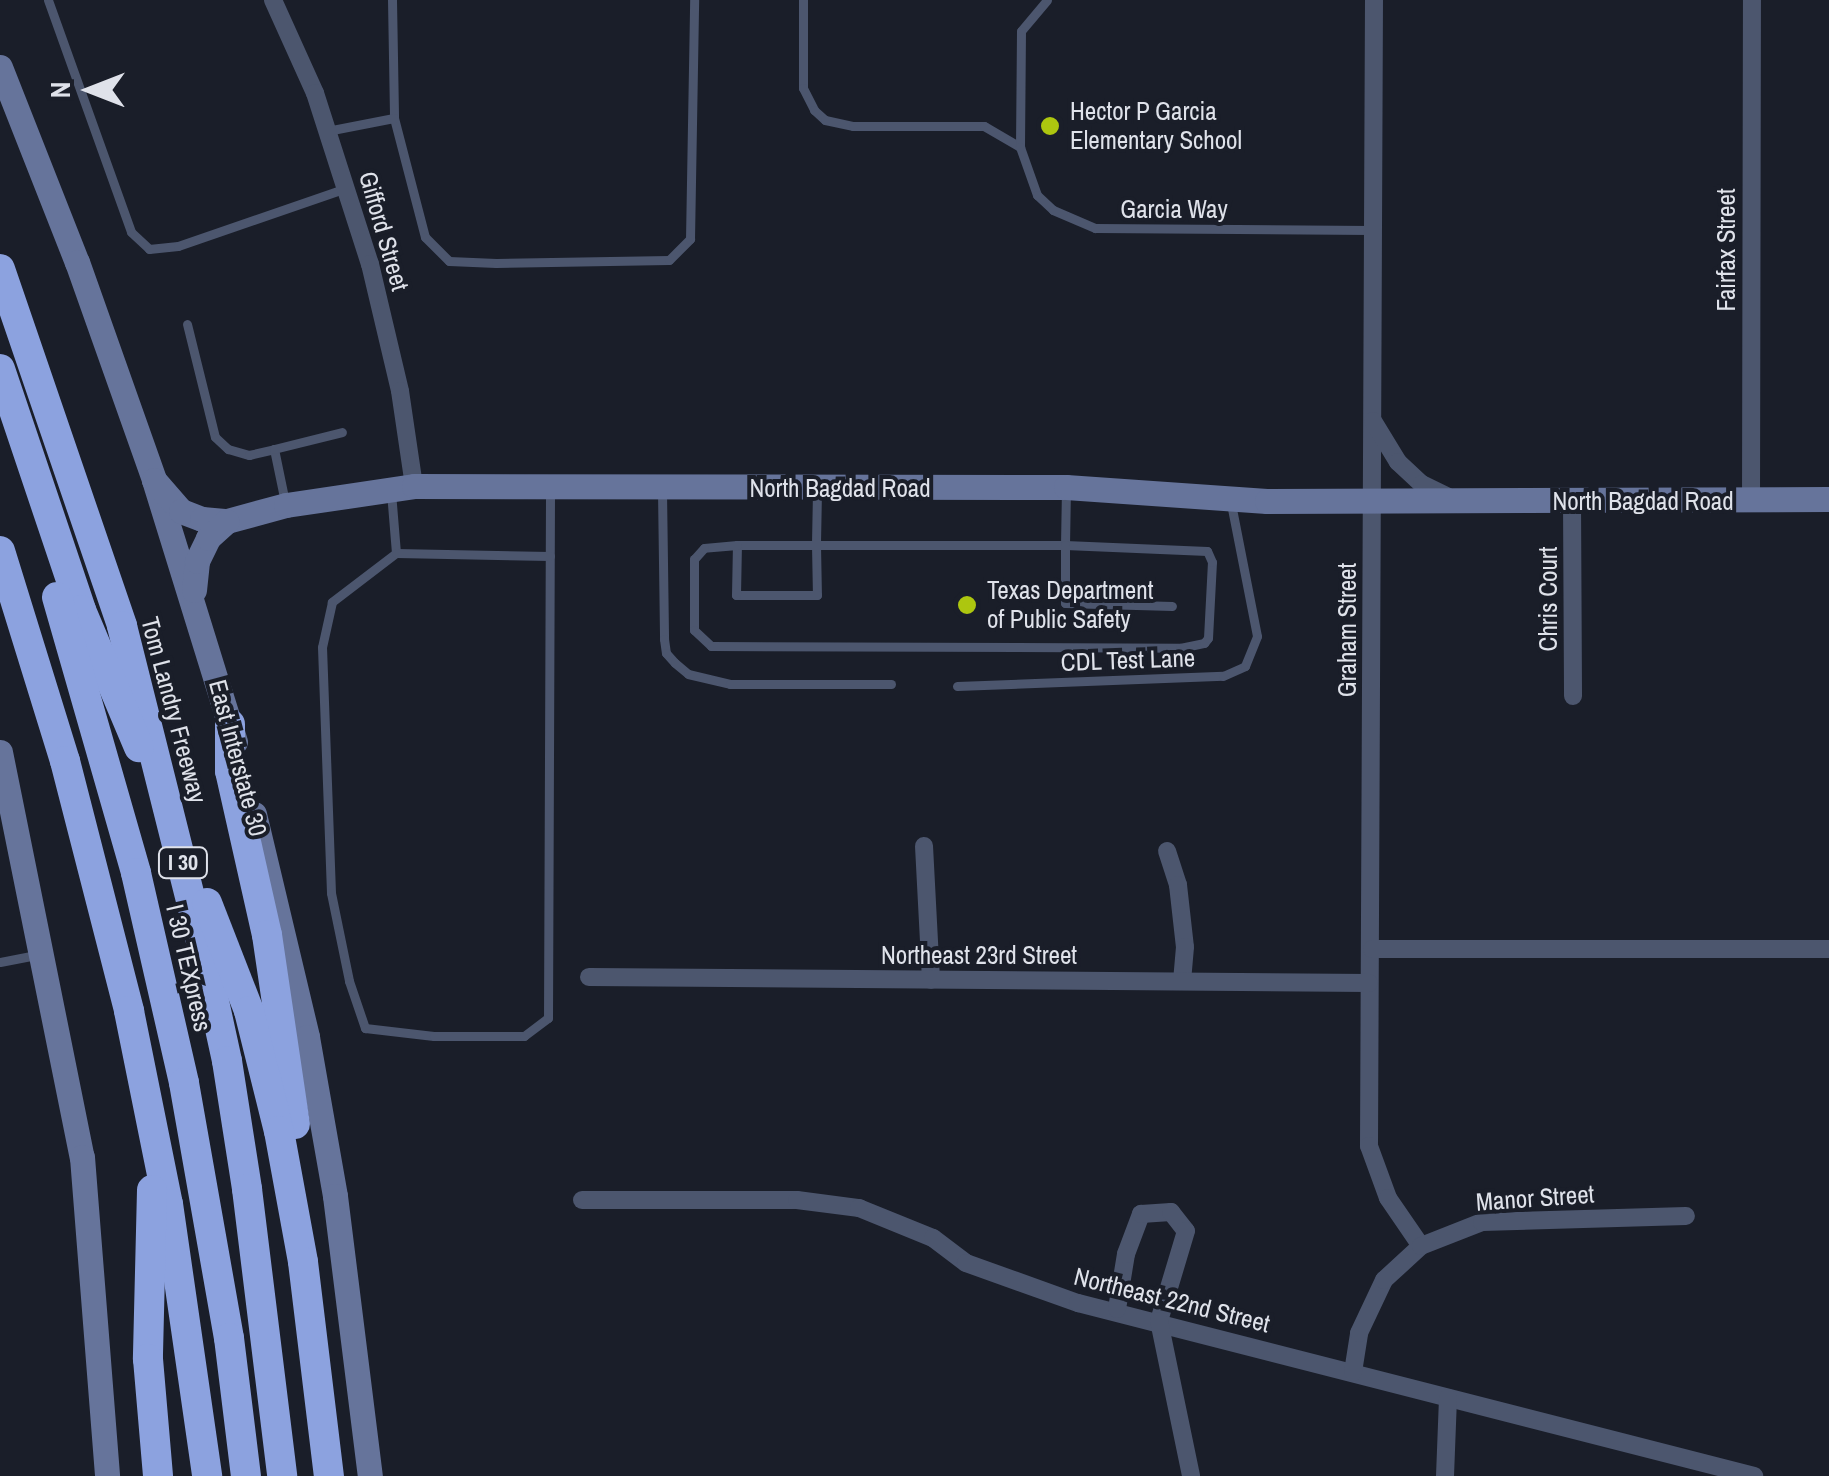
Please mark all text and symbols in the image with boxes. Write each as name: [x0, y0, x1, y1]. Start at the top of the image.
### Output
north arrow: [40, 40, 140, 140]
text: N: [41, 82, 79, 98]
place label: Hector P Garcia Elementary School: [1070, 97, 1242, 156]
marker: Hector P Garcia Elementary School: [1039, 115, 1061, 137]
street label: Gifford Street: [353, 168, 415, 294]
street label: Fairfax Street: [1711, 188, 1741, 312]
street label: Garcia Way: [1120, 194, 1228, 224]
street label: North Bagdad Road: [749, 473, 931, 503]
street label: North Bagdad Road: [1552, 486, 1734, 516]
street label: Chris Court: [1533, 547, 1563, 651]
street label: Graham Street: [1332, 563, 1362, 697]
place label: Texas Department of Public Safety: [987, 576, 1153, 635]
marker: Texas Department of Public Safety: [956, 594, 978, 616]
street label: Tom Landry Freeway: [135, 614, 213, 806]
street label: CDL Test Lane: [1060, 643, 1196, 677]
street label: East Interstate 30: [203, 677, 273, 839]
road number: I 30: [156, 846, 210, 880]
street label: I 30 TEXpress: [160, 901, 218, 1035]
street label: Northeast 23rd Street: [881, 940, 1077, 970]
street label: Manor Street: [1475, 1179, 1595, 1217]
street label: Northeast 22nd Street: [1071, 1261, 1273, 1339]

